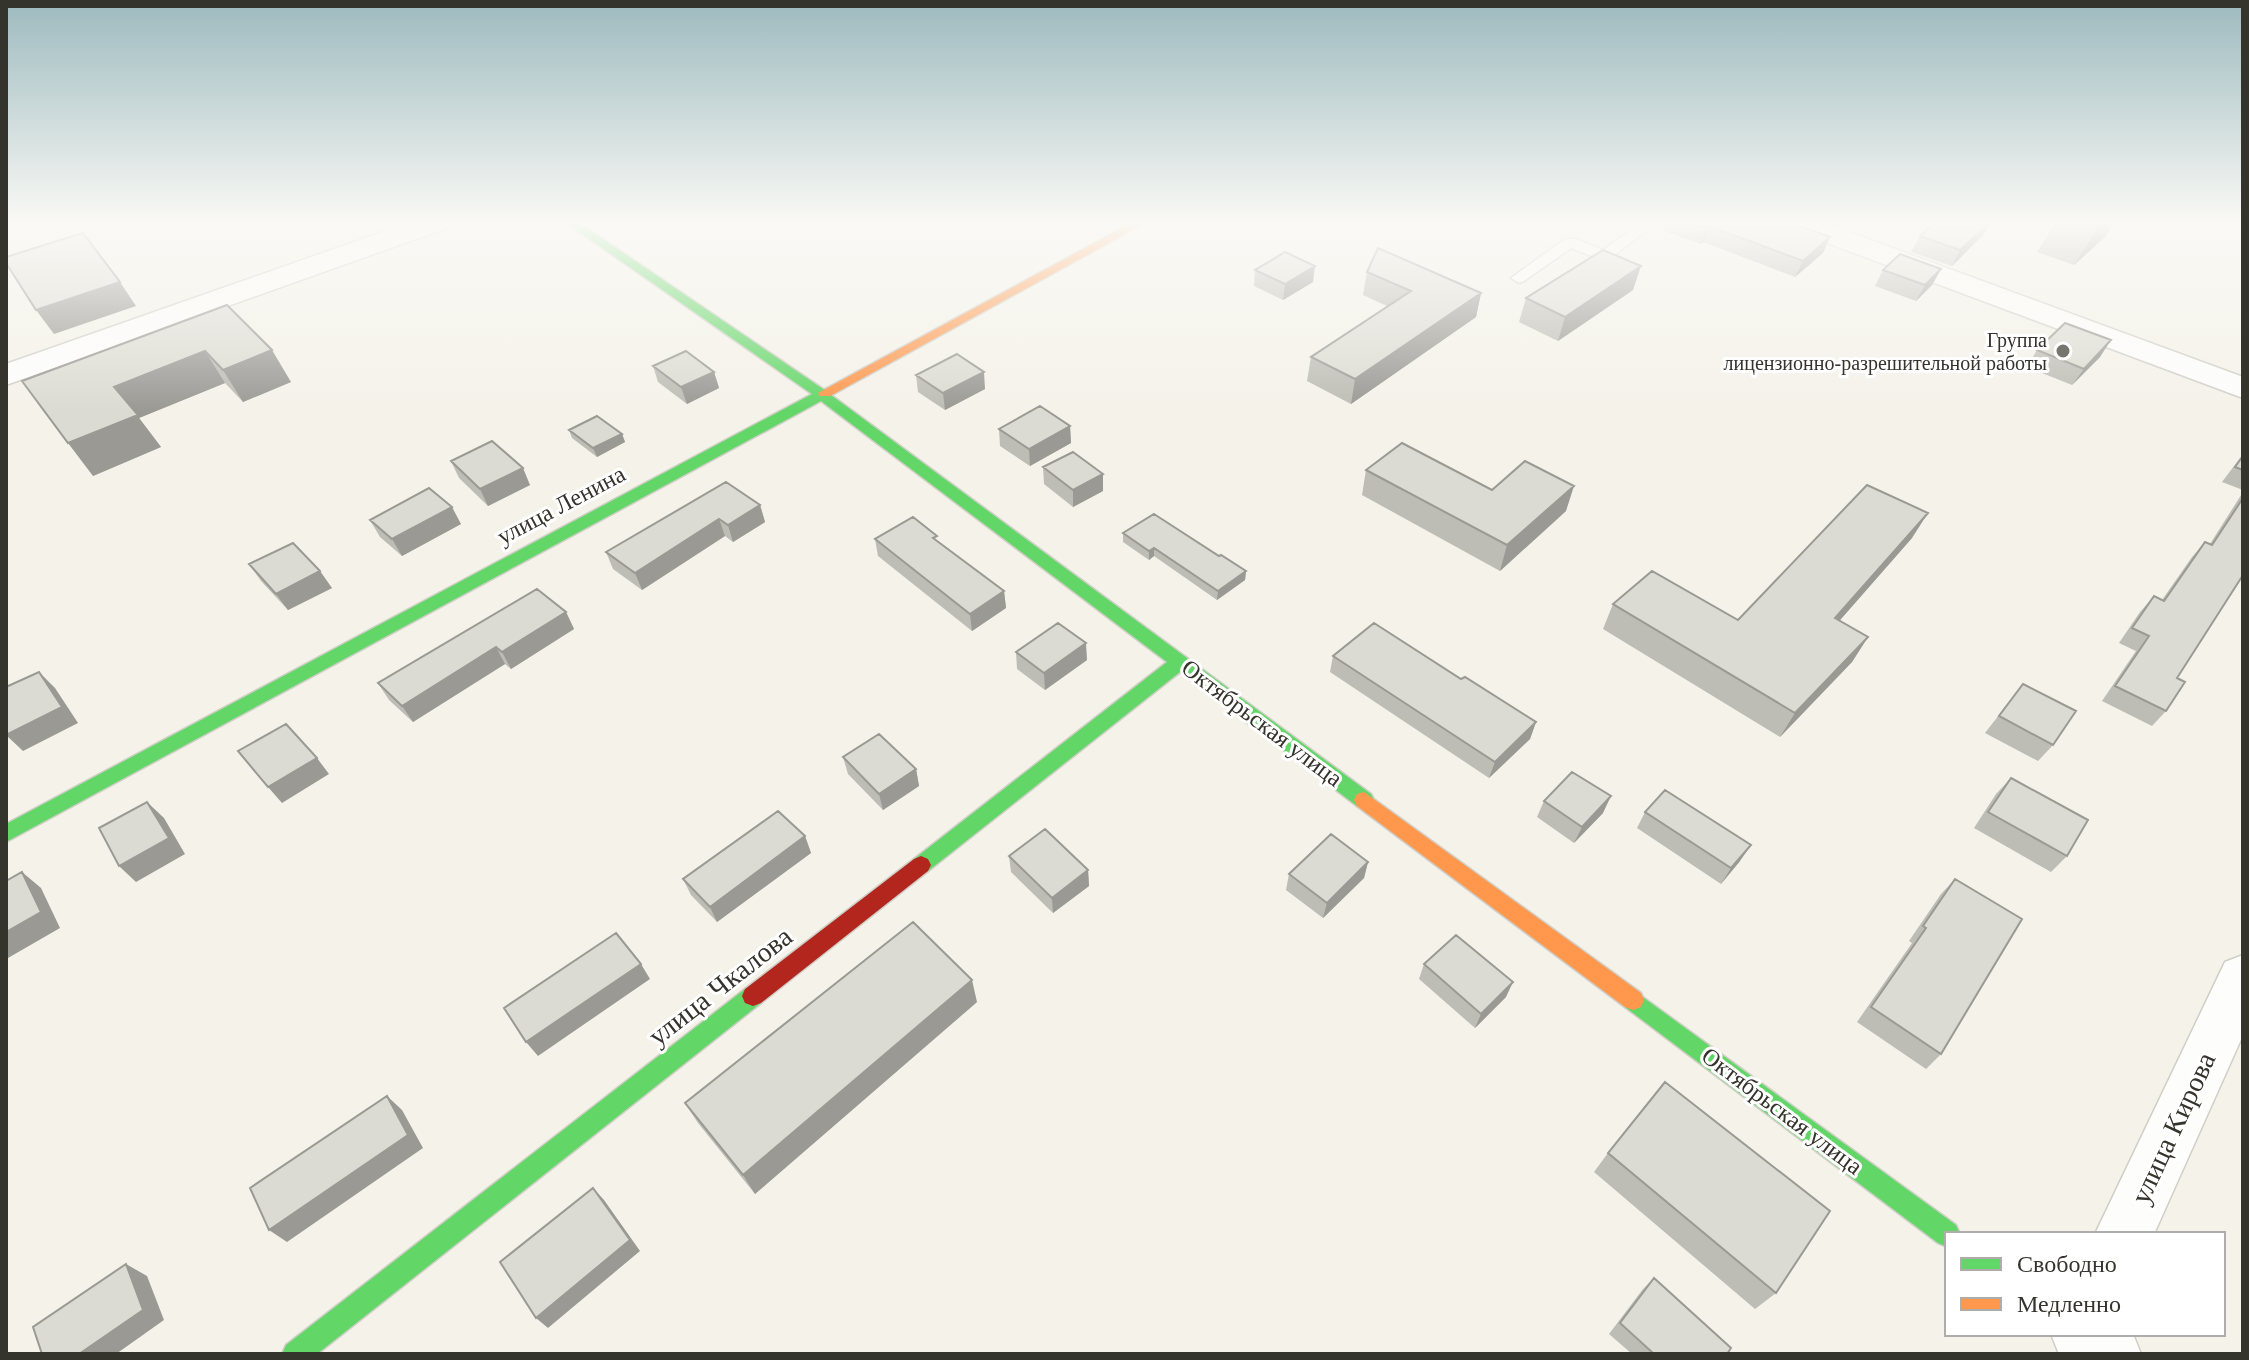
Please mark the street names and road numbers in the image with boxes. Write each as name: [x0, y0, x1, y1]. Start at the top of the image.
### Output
street label: улица Ленина: [493, 460, 630, 550]
street label: Октябрьская улица: [1177, 654, 1348, 792]
street label: улица Чкалова: [642, 920, 798, 1052]
street label: Октябрьская улица: [1697, 1042, 1868, 1180]
street label: улица Кирова: [2124, 1047, 2222, 1208]

